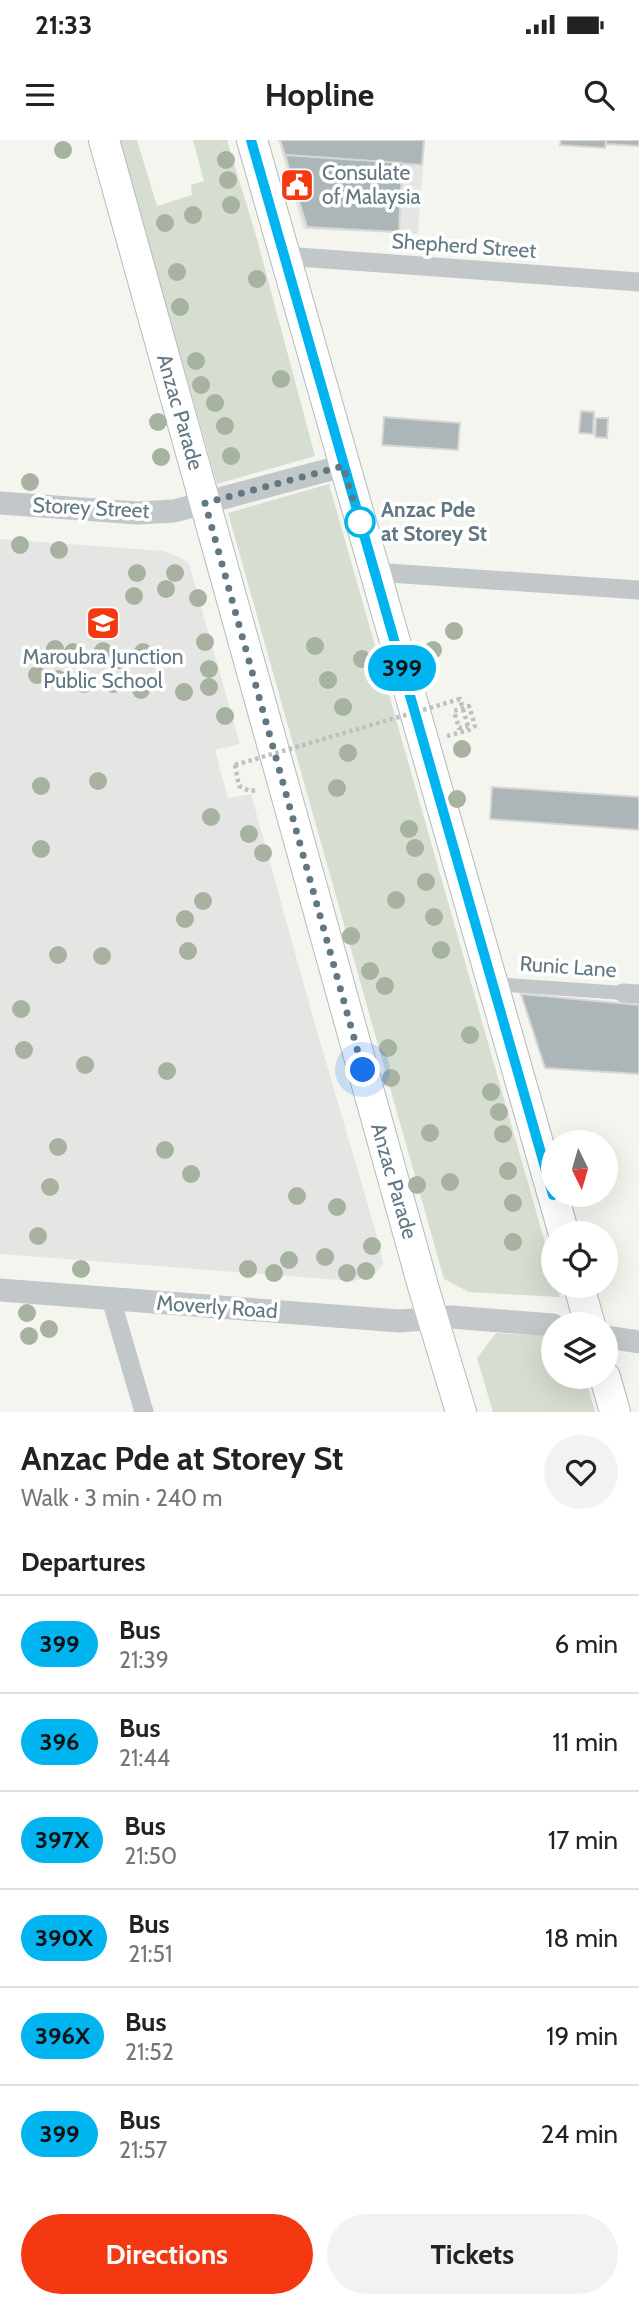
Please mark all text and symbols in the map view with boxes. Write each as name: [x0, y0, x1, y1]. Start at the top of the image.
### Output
text: 21:33: [35, 9, 92, 41]
text: Hopline: [265, 75, 374, 114]
icon: menu: [21, 76, 59, 114]
icon: search: [580, 76, 618, 114]
place label: Consulate of Malaysia: [322, 160, 421, 209]
public building icon: Consulate of Malaysia: [278, 166, 316, 204]
street label: Shepherd Street: [391, 228, 537, 263]
street label: Anzac Parade: [152, 351, 209, 473]
street label: Storey Street: [32, 492, 150, 523]
place label: Anzac Pde at Storey St: [381, 497, 487, 546]
marker: Anzac Pde at Storey St: [345, 507, 375, 537]
school or university icon: Maroubra Junction Public School: [84, 604, 122, 642]
place label: Maroubra Junction Public School: [22, 644, 184, 693]
line badge: 399: [362, 645, 442, 691]
text: 399: [382, 653, 422, 682]
street label: Runic Lane: [519, 951, 618, 982]
your location: [345, 1052, 380, 1087]
street label: Anzac Parade: [366, 1120, 423, 1242]
north arrow: [541, 1130, 618, 1208]
map controls: [541, 1130, 618, 1389]
button: locate: [541, 1221, 618, 1298]
street label: Moverly Road: [156, 1290, 278, 1323]
button: layers: [541, 1312, 618, 1389]
button: heart: [544, 1435, 618, 1509]
text: Anzac Pde at Storey St: [21, 1438, 343, 1478]
text: Walk · 3 min · 240 m: [21, 1484, 223, 1512]
text: Departures: [21, 1546, 145, 1578]
text: Bus: [119, 1614, 160, 1646]
text: 6 min: [555, 1628, 618, 1660]
text: 399: [40, 1629, 79, 1658]
text: 21:39: [119, 1646, 169, 1674]
text: Bus: [119, 1712, 160, 1744]
text: 11 min: [552, 1726, 618, 1758]
text: 396: [40, 1727, 79, 1756]
text: 21:44: [119, 1744, 170, 1772]
text: Bus: [124, 1810, 166, 1842]
text: 17 min: [548, 1824, 618, 1856]
text: 397X: [35, 1825, 89, 1854]
text: 21:50: [124, 1842, 177, 1870]
text: Bus: [128, 1908, 170, 1940]
text: 18 min: [545, 1922, 618, 1954]
text: 390X: [35, 1923, 93, 1952]
text: 21:51: [128, 1940, 172, 1968]
text: Bus: [125, 2006, 166, 2038]
text: 19 min: [546, 2020, 618, 2052]
text: 396X: [35, 2021, 90, 2050]
text: 21:52: [125, 2038, 174, 2066]
text: Bus: [119, 2104, 160, 2136]
text: 24 min: [541, 2118, 618, 2150]
text: 399: [40, 2119, 79, 2148]
text: 21:57: [119, 2136, 167, 2164]
button: Directions: [21, 2214, 313, 2294]
button: Tickets: [327, 2214, 618, 2294]

